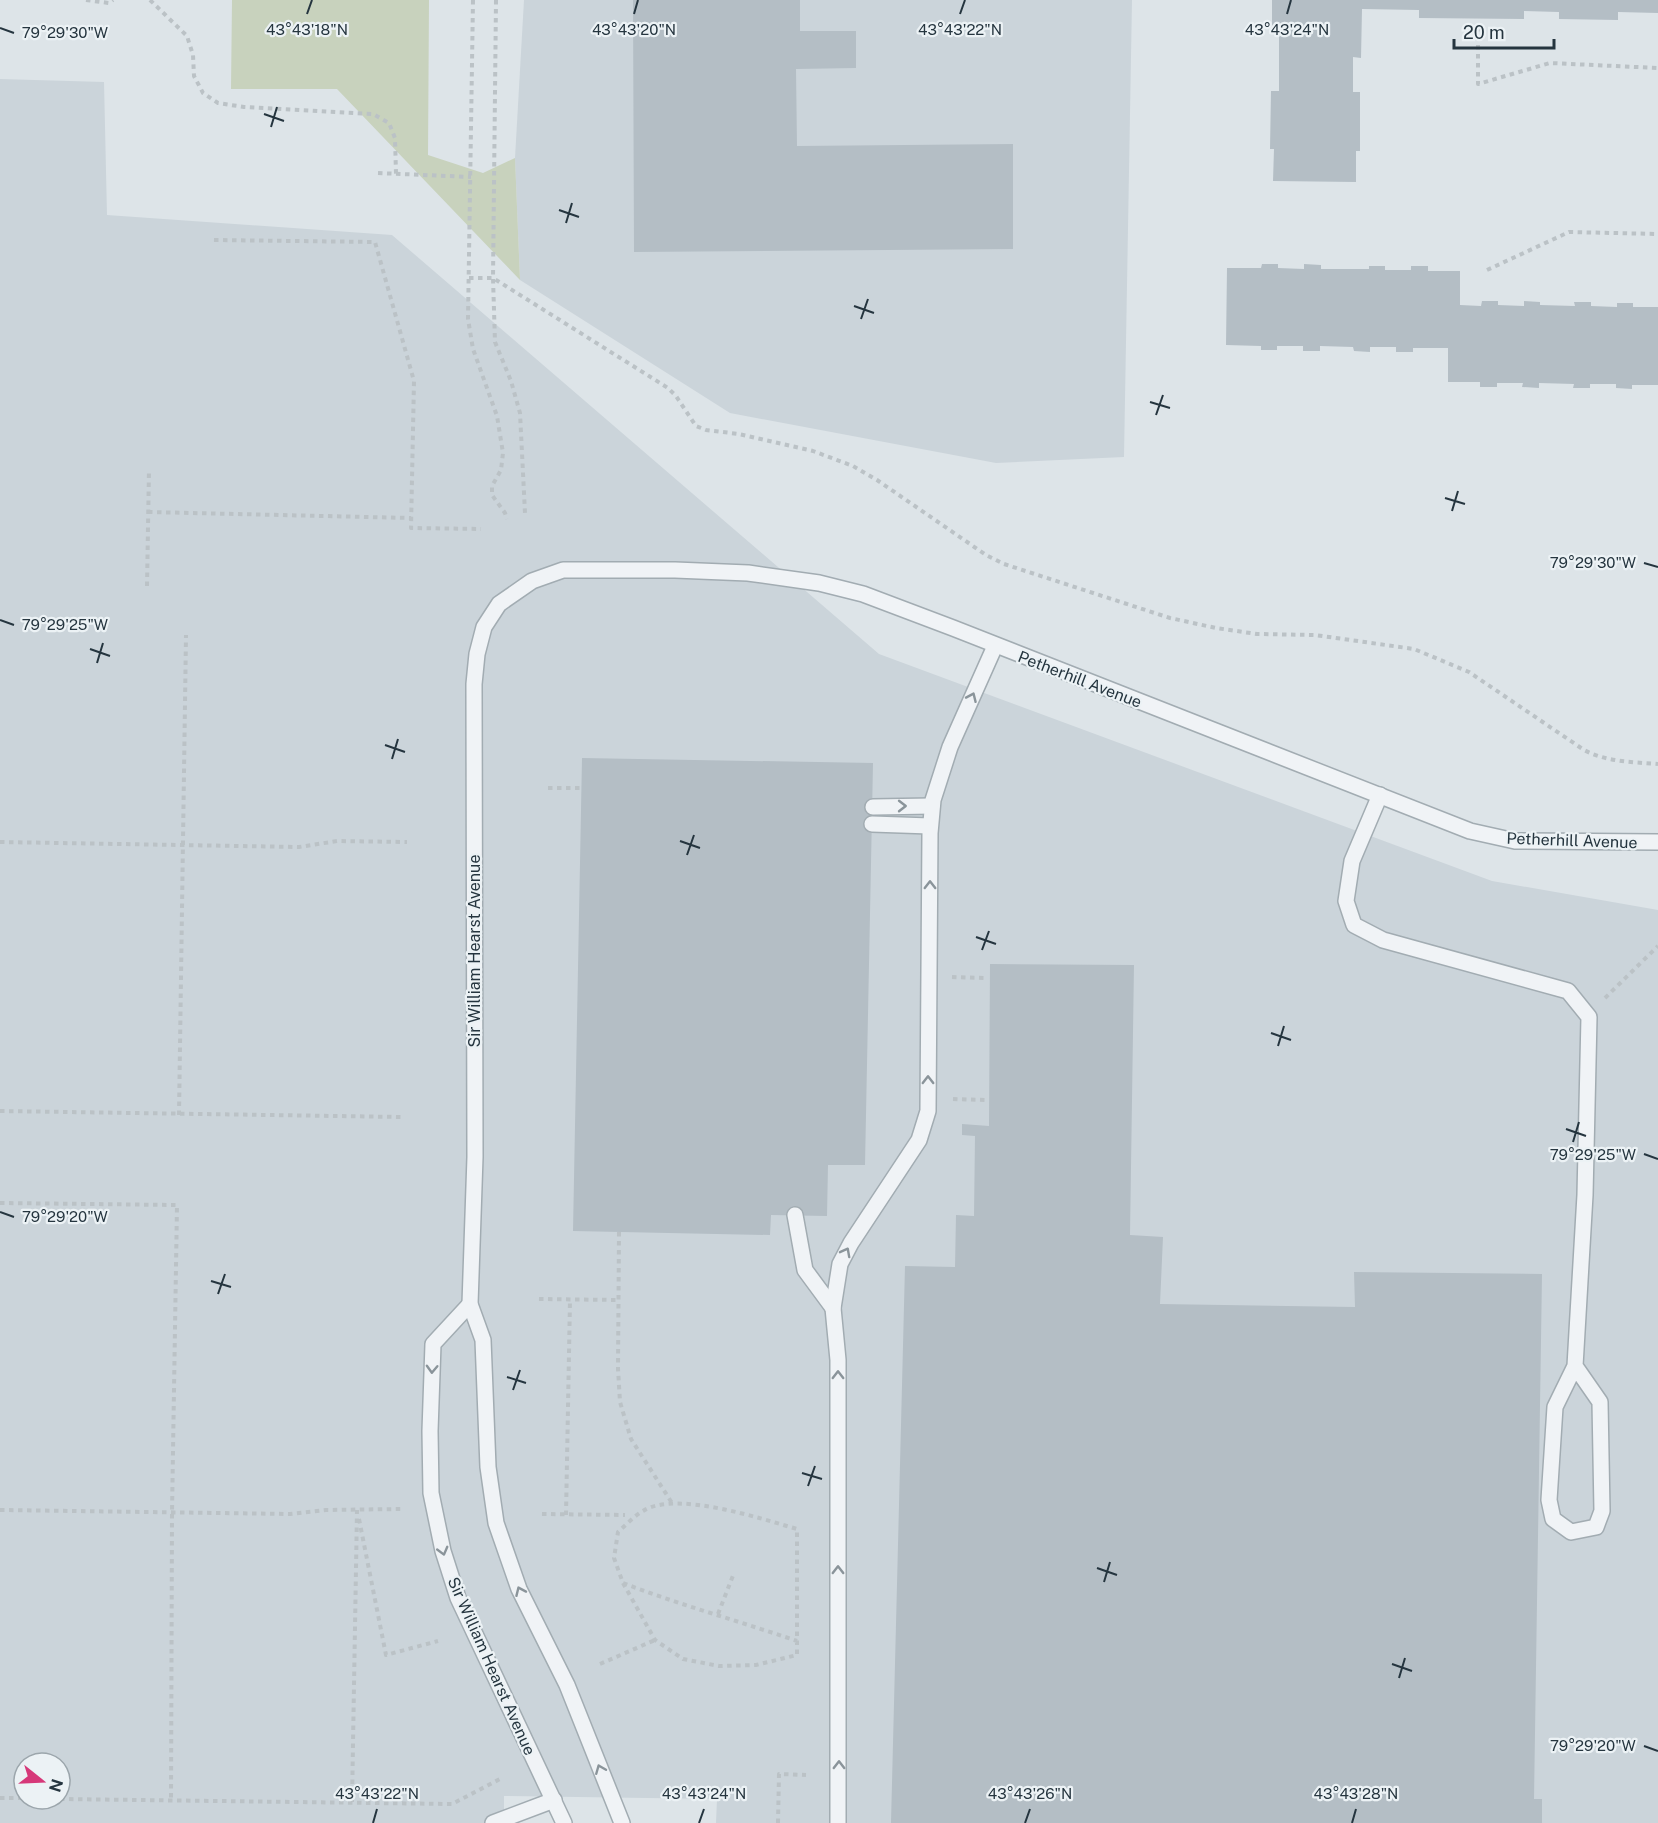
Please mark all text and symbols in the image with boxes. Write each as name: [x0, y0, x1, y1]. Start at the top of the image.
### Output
scale bar: [1454, 12, 1554, 50]
text: 43°43'18"N: [266, 21, 348, 38]
text: 43°43'20"N: [592, 21, 676, 38]
text: 43°43'22"N: [918, 21, 1002, 38]
text: 43°43'24"N: [1245, 21, 1329, 38]
text: 20 m: [1463, 22, 1505, 43]
text: 79°29'30"W: [22, 24, 108, 41]
text: 79°29'30"W: [1550, 554, 1636, 571]
text: 79°29'25"W: [22, 616, 108, 633]
street label: Petherhill Avenue: [1015, 647, 1144, 712]
one-way arrow: [965, 693, 977, 704]
one-way arrow: [898, 800, 907, 812]
street label: Petherhill Avenue: [1506, 829, 1638, 852]
street label: Sir William Hearst Avenue: [465, 855, 484, 1047]
one-way arrow: [924, 880, 936, 889]
one-way arrow: [922, 1075, 935, 1084]
text: 79°29'25"W: [1550, 1146, 1636, 1163]
text: 79°29'20"W: [22, 1208, 108, 1225]
one-way arrow: [839, 1247, 851, 1258]
one-way arrow: [426, 1364, 439, 1373]
one-way arrow: [832, 1370, 844, 1379]
one-way arrow: [436, 1545, 449, 1555]
one-way arrow: [832, 1565, 844, 1574]
street label: Sir William Hearst Avenue: [444, 1574, 539, 1758]
one-way arrow: [515, 1587, 527, 1598]
text: 79°29'20"W: [1550, 1737, 1636, 1754]
north arrow: [12, 1751, 72, 1811]
one-way arrow: [833, 1760, 845, 1769]
one-way arrow: [595, 1764, 608, 1774]
text: N: [45, 1777, 67, 1794]
text: 43°43'22"N: [335, 1785, 419, 1802]
text: 43°43'24"N: [662, 1785, 746, 1802]
text: 43°43'26"N: [988, 1785, 1072, 1802]
text: 43°43'28"N: [1314, 1785, 1398, 1802]

